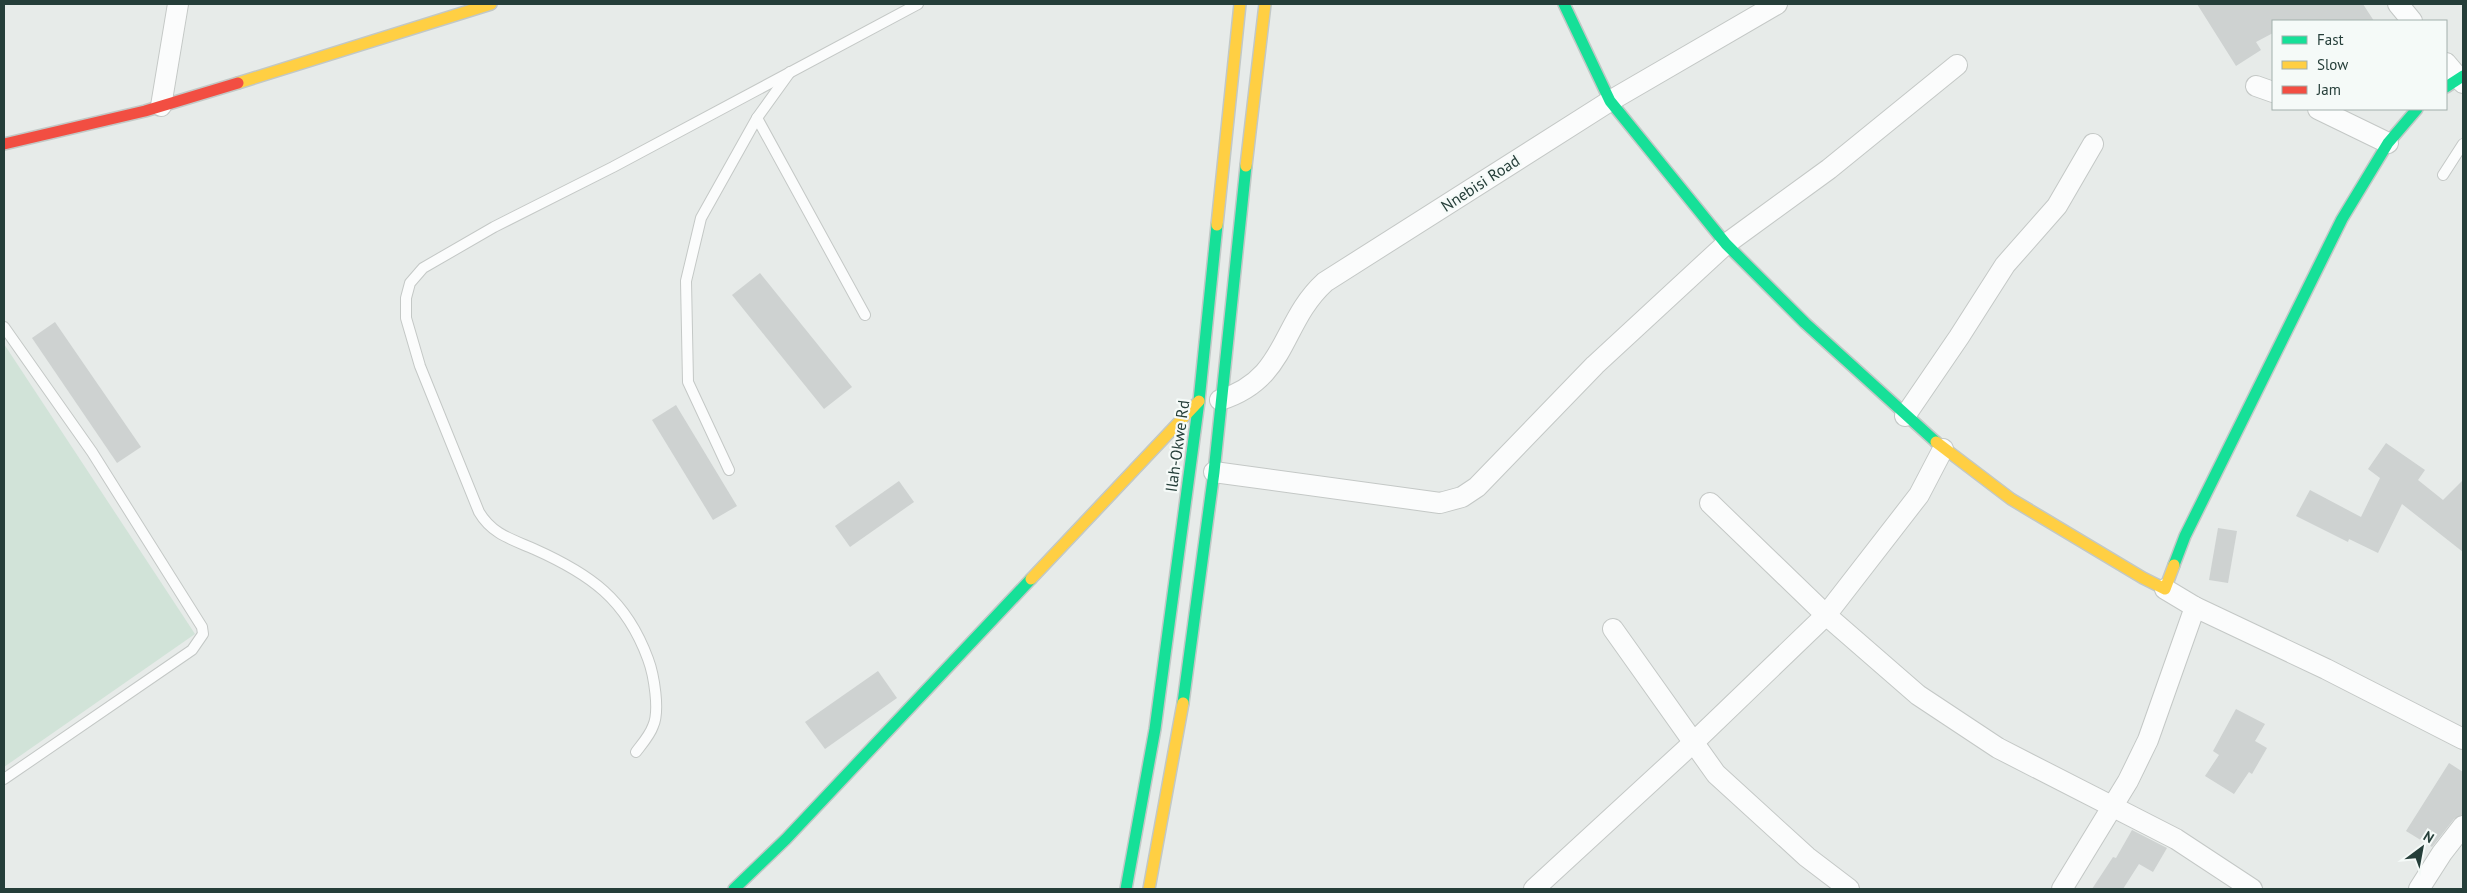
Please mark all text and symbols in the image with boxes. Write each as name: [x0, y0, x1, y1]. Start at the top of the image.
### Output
legend: [2272, 20, 2447, 110]
text: Fast: [2317, 30, 2344, 49]
text: Slow: [2317, 55, 2348, 74]
text: Jam: [2316, 80, 2341, 99]
street label: Nnebisi Road: [1437, 150, 1523, 216]
street label: Ilah-Okwe Rd: [1161, 399, 1193, 493]
north arrow: [2397, 823, 2447, 873]
text: N: [2420, 827, 2438, 847]

